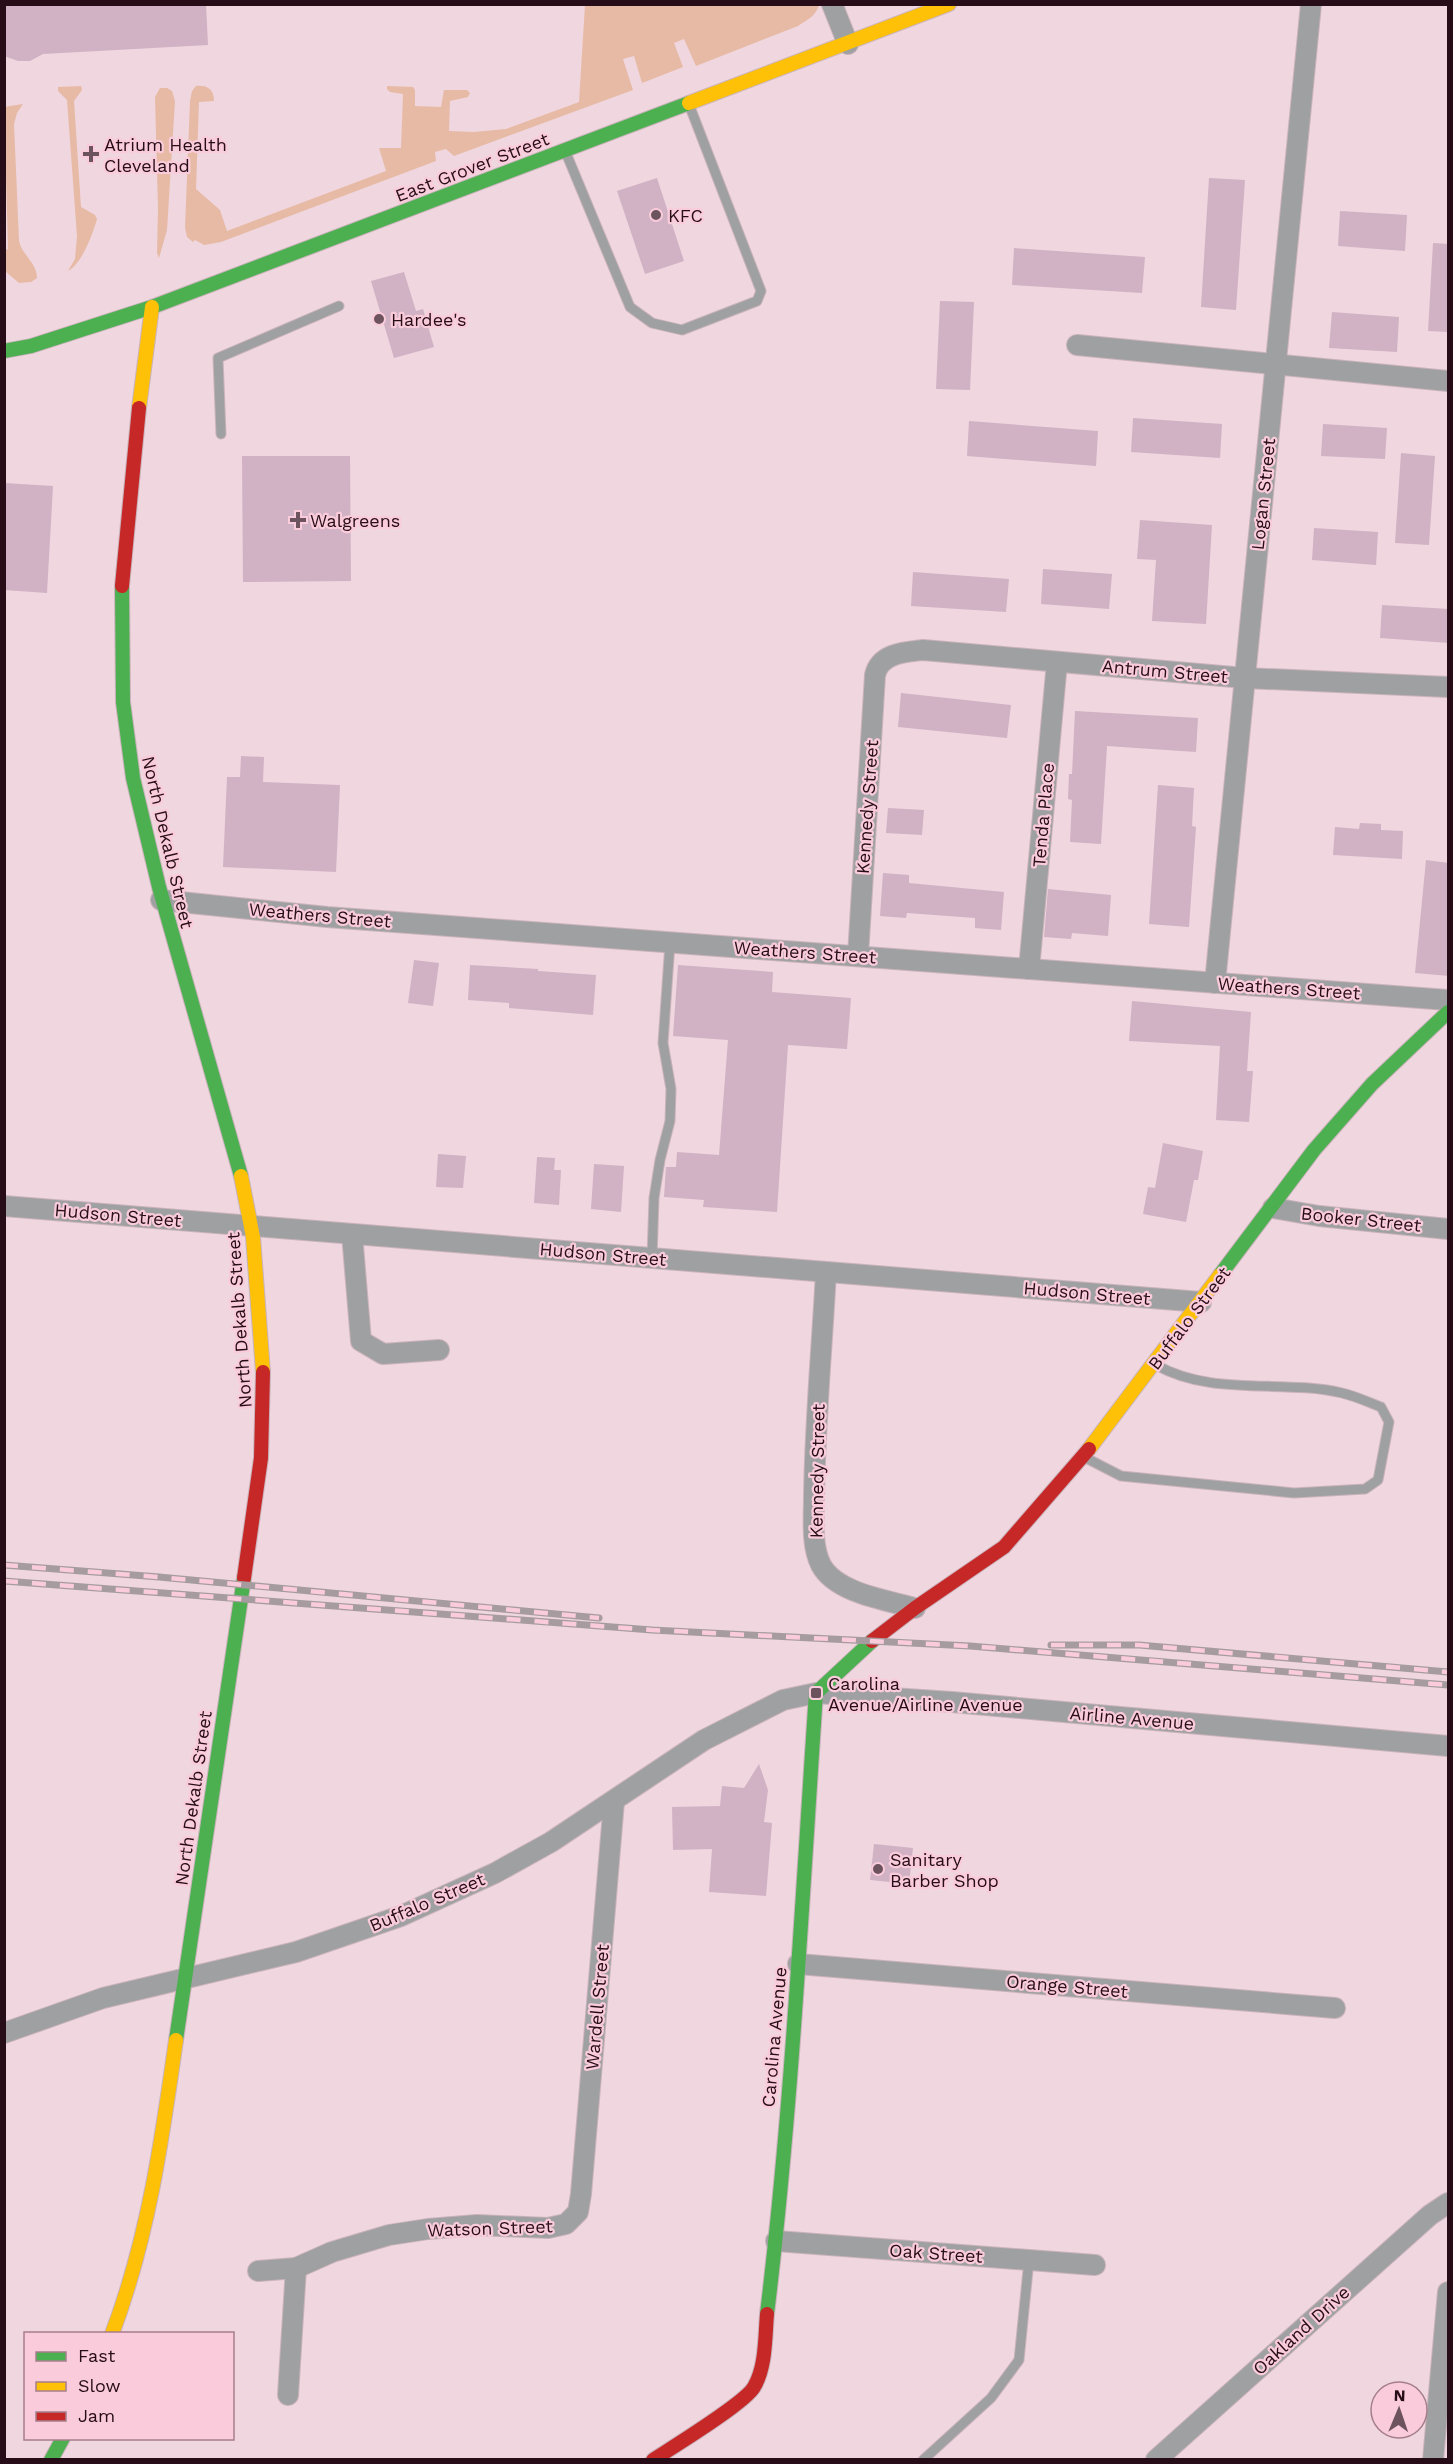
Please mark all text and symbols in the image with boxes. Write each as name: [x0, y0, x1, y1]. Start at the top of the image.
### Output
street label: East Grover Street: [392, 128, 552, 206]
place label: Atrium Health Cleveland: [104, 134, 227, 176]
marker: Atrium Health Cleveland: [82, 145, 100, 163]
place label: KFC: [668, 205, 703, 226]
marker: KFC: [649, 208, 663, 222]
place label: Hardee's: [391, 309, 467, 330]
marker: Hardee's: [372, 312, 386, 326]
street label: Logan Street: [1247, 437, 1279, 551]
place label: Walgreens: [310, 510, 400, 531]
marker: Walgreens: [291, 513, 305, 527]
street label: Antrum Street: [1101, 655, 1229, 687]
street label: Kennedy Street: [852, 739, 882, 875]
street label: North Dekalb Street: [138, 754, 198, 931]
street label: Tenda Place: [1028, 762, 1058, 868]
street label: Weathers Street: [248, 898, 392, 932]
street label: Weathers Street: [733, 937, 877, 967]
street label: Weathers Street: [1217, 973, 1361, 1003]
street label: Hudson Street: [54, 1199, 183, 1231]
street label: Booker Street: [1300, 1202, 1423, 1236]
street label: North Dekalb Street: [222, 1231, 256, 1409]
street label: Hudson Street: [539, 1238, 668, 1270]
street label: Buffalo Street: [1144, 1262, 1235, 1374]
street label: Hudson Street: [1023, 1277, 1152, 1309]
street label: Kennedy Street: [805, 1403, 829, 1538]
place label: Carolina Avenue/Airline Avenue: [828, 1673, 1023, 1715]
marker: Carolina Avenue/Airline Avenue: [809, 1686, 823, 1700]
street label: Airline Avenue: [1069, 1702, 1195, 1734]
street label: North Dekalb Street: [170, 1709, 216, 1887]
place label: Sanitary Barber Shop: [890, 1849, 999, 1891]
marker: Sanitary Barber Shop: [871, 1862, 885, 1876]
street label: Buffalo Street: [366, 1868, 488, 1936]
street label: Wardell Street: [581, 1943, 613, 2071]
street label: Carolina Avenue: [757, 1966, 791, 2108]
street label: Orange Street: [1005, 1970, 1129, 2002]
street label: Watson Street: [427, 2215, 554, 2241]
street label: Oak Street: [888, 2239, 984, 2267]
street label: Oakland Drive: [1248, 2281, 1354, 2379]
legend: [24, 2332, 234, 2440]
text: Fast: [78, 2345, 116, 2366]
text: Slow: [78, 2375, 121, 2396]
north arrow: [1369, 2380, 1429, 2440]
text: N: [1393, 2386, 1406, 2405]
text: Jam: [78, 2405, 115, 2426]

